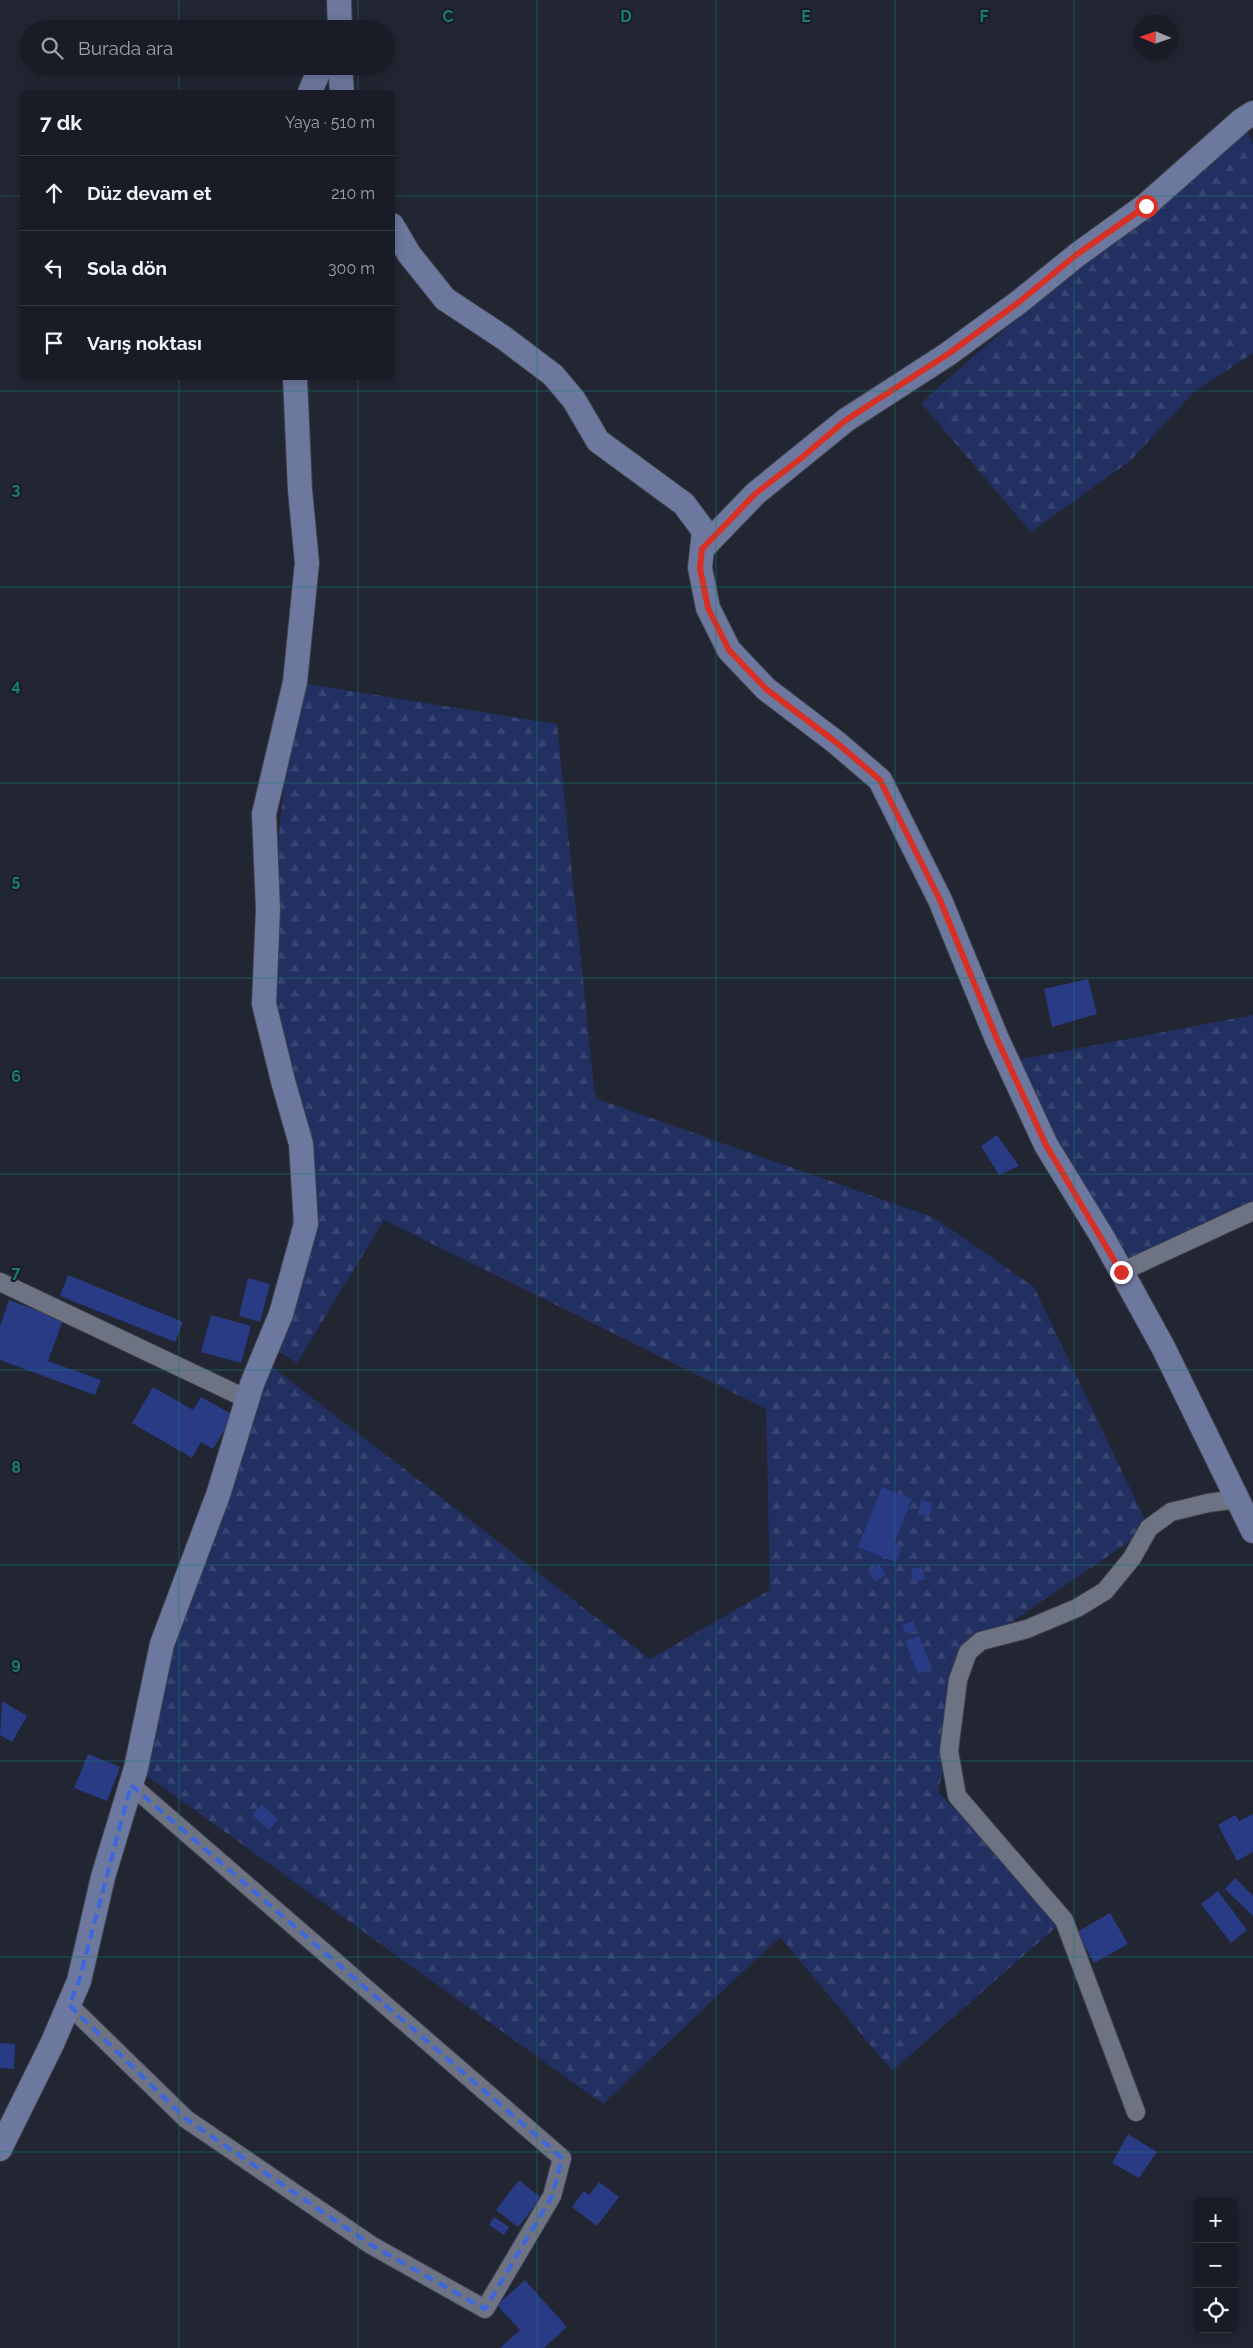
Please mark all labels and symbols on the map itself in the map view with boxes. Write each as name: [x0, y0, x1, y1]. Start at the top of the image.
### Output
text: C: [443, 7, 454, 26]
text: D: [620, 7, 632, 26]
text: E: [801, 7, 811, 26]
text: F: [979, 7, 989, 26]
north arrow: [1133, 15, 1178, 60]
route start: [1135, 195, 1158, 218]
text: 3: [12, 480, 21, 499]
text: 4: [11, 676, 21, 695]
text: 5: [12, 871, 21, 890]
text: 6: [11, 1067, 21, 1086]
route end: [1110, 1261, 1133, 1284]
text: 7: [12, 1263, 21, 1282]
text: 8: [11, 1458, 21, 1477]
text: 9: [11, 1654, 21, 1673]

